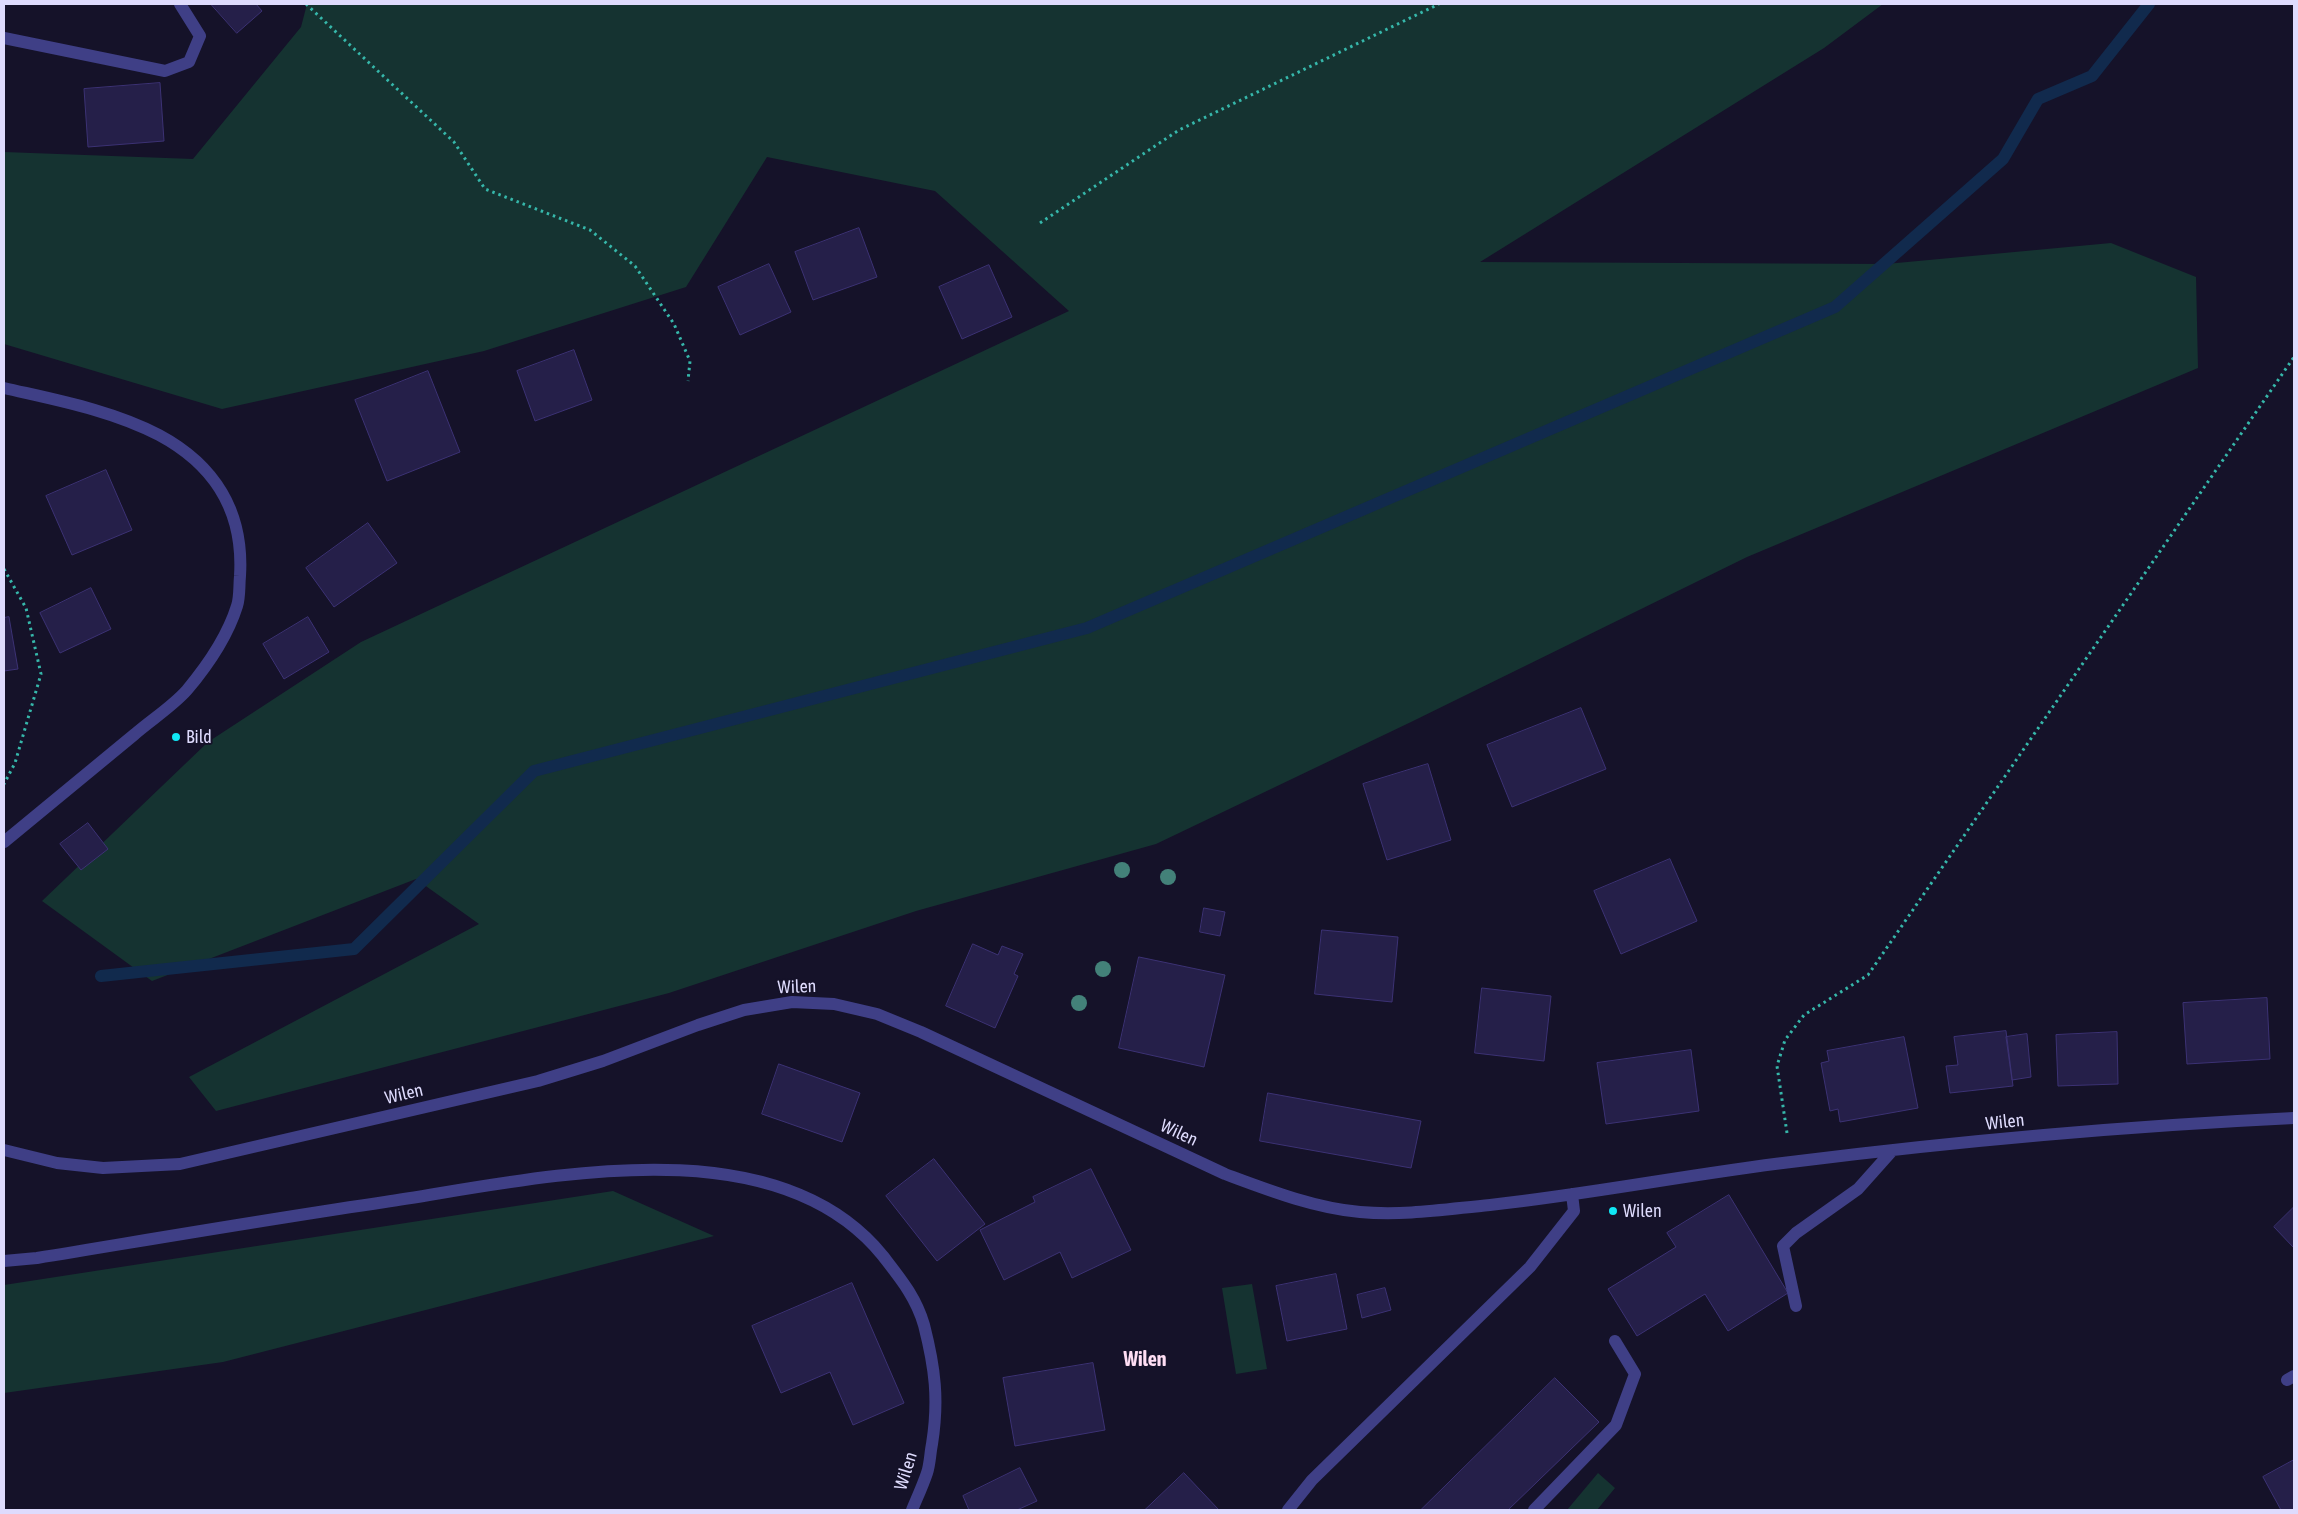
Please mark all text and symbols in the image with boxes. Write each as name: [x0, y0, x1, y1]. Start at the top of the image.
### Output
place label: Bild: [186, 726, 212, 748]
marker: Bild: [170, 731, 182, 743]
street label: Wilen: [777, 976, 817, 998]
street label: Wilen: [383, 1079, 425, 1109]
street label: Wilen: [1985, 1109, 2025, 1135]
street label: Wilen: [1157, 1115, 1201, 1151]
place label: Wilen: [1623, 1200, 1662, 1222]
marker: Wilen: [1607, 1205, 1619, 1217]
district label: Wilen: [1124, 1348, 1166, 1372]
street label: Wilen: [890, 1449, 922, 1493]

